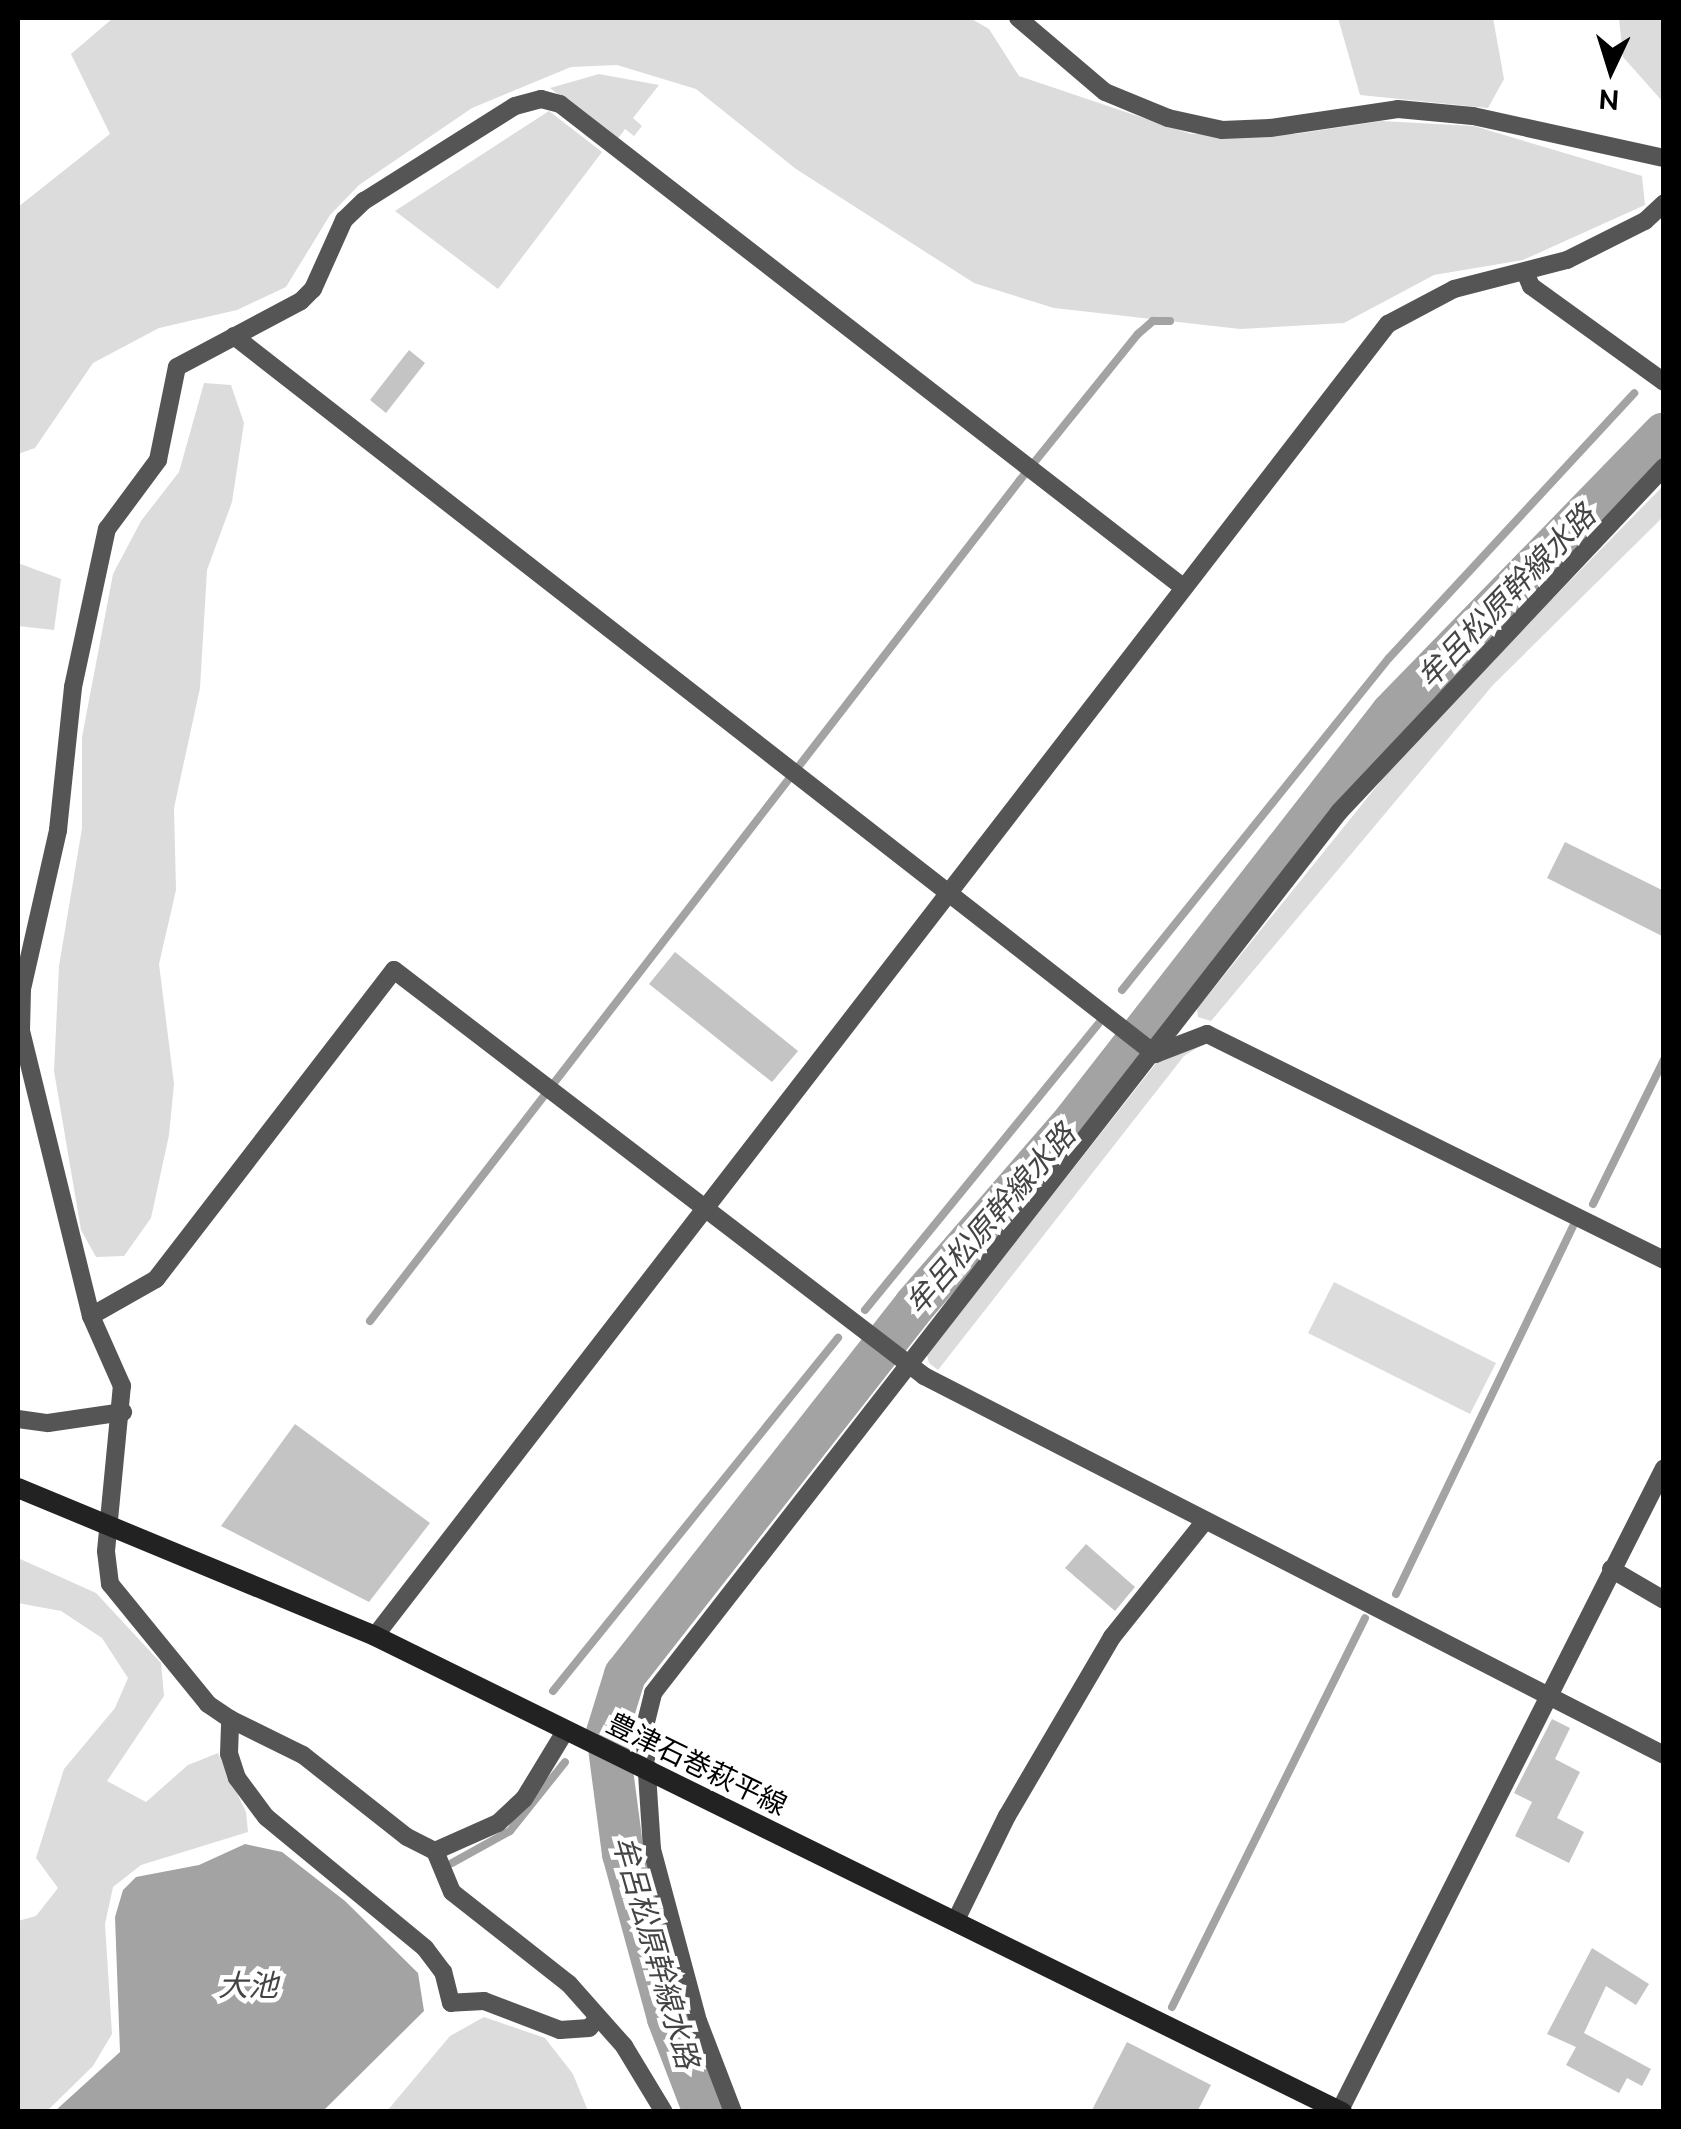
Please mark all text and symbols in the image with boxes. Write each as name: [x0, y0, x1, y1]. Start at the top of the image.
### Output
north arrow: [1561, 20, 1661, 120]
text: N: [1597, 84, 1620, 117]
water label: 牟呂松原幹線水路: [1410, 497, 1602, 695]
water label: 牟呂松原幹線水路: [898, 1117, 1082, 1321]
street label: 豊津石巻萩平線: [602, 1706, 792, 1822]
water label: 牟呂松原幹線水路: [606, 1832, 706, 2072]
water label: 大池: [218, 1967, 278, 2003]

